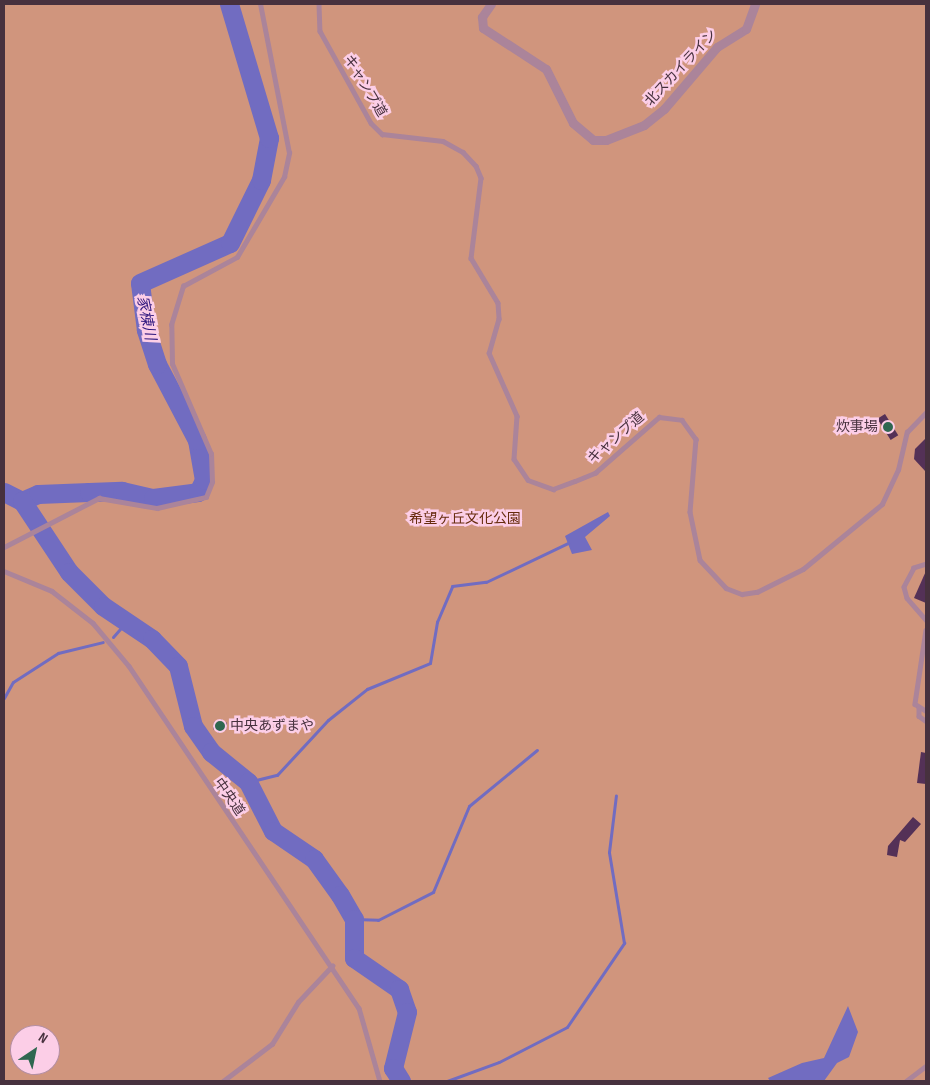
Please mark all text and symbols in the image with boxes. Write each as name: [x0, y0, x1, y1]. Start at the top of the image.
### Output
street label: 北スカイライン: [641, 26, 721, 110]
street label: キャンプ道: [340, 52, 390, 120]
water label: 家棟川: [133, 294, 159, 342]
street label: キャンプ道: [584, 409, 648, 467]
place label: 炊事場: [836, 419, 878, 435]
marker: 炊事場: [882, 421, 894, 433]
park label: 希望ヶ丘文化公園: [409, 511, 521, 527]
place label: 中央あずまや: [230, 718, 314, 734]
marker: 中央あずまや: [214, 720, 226, 732]
street label: 中央道: [210, 775, 248, 819]
north arrow: [10, 1025, 60, 1075]
text: N: [35, 1029, 51, 1047]

